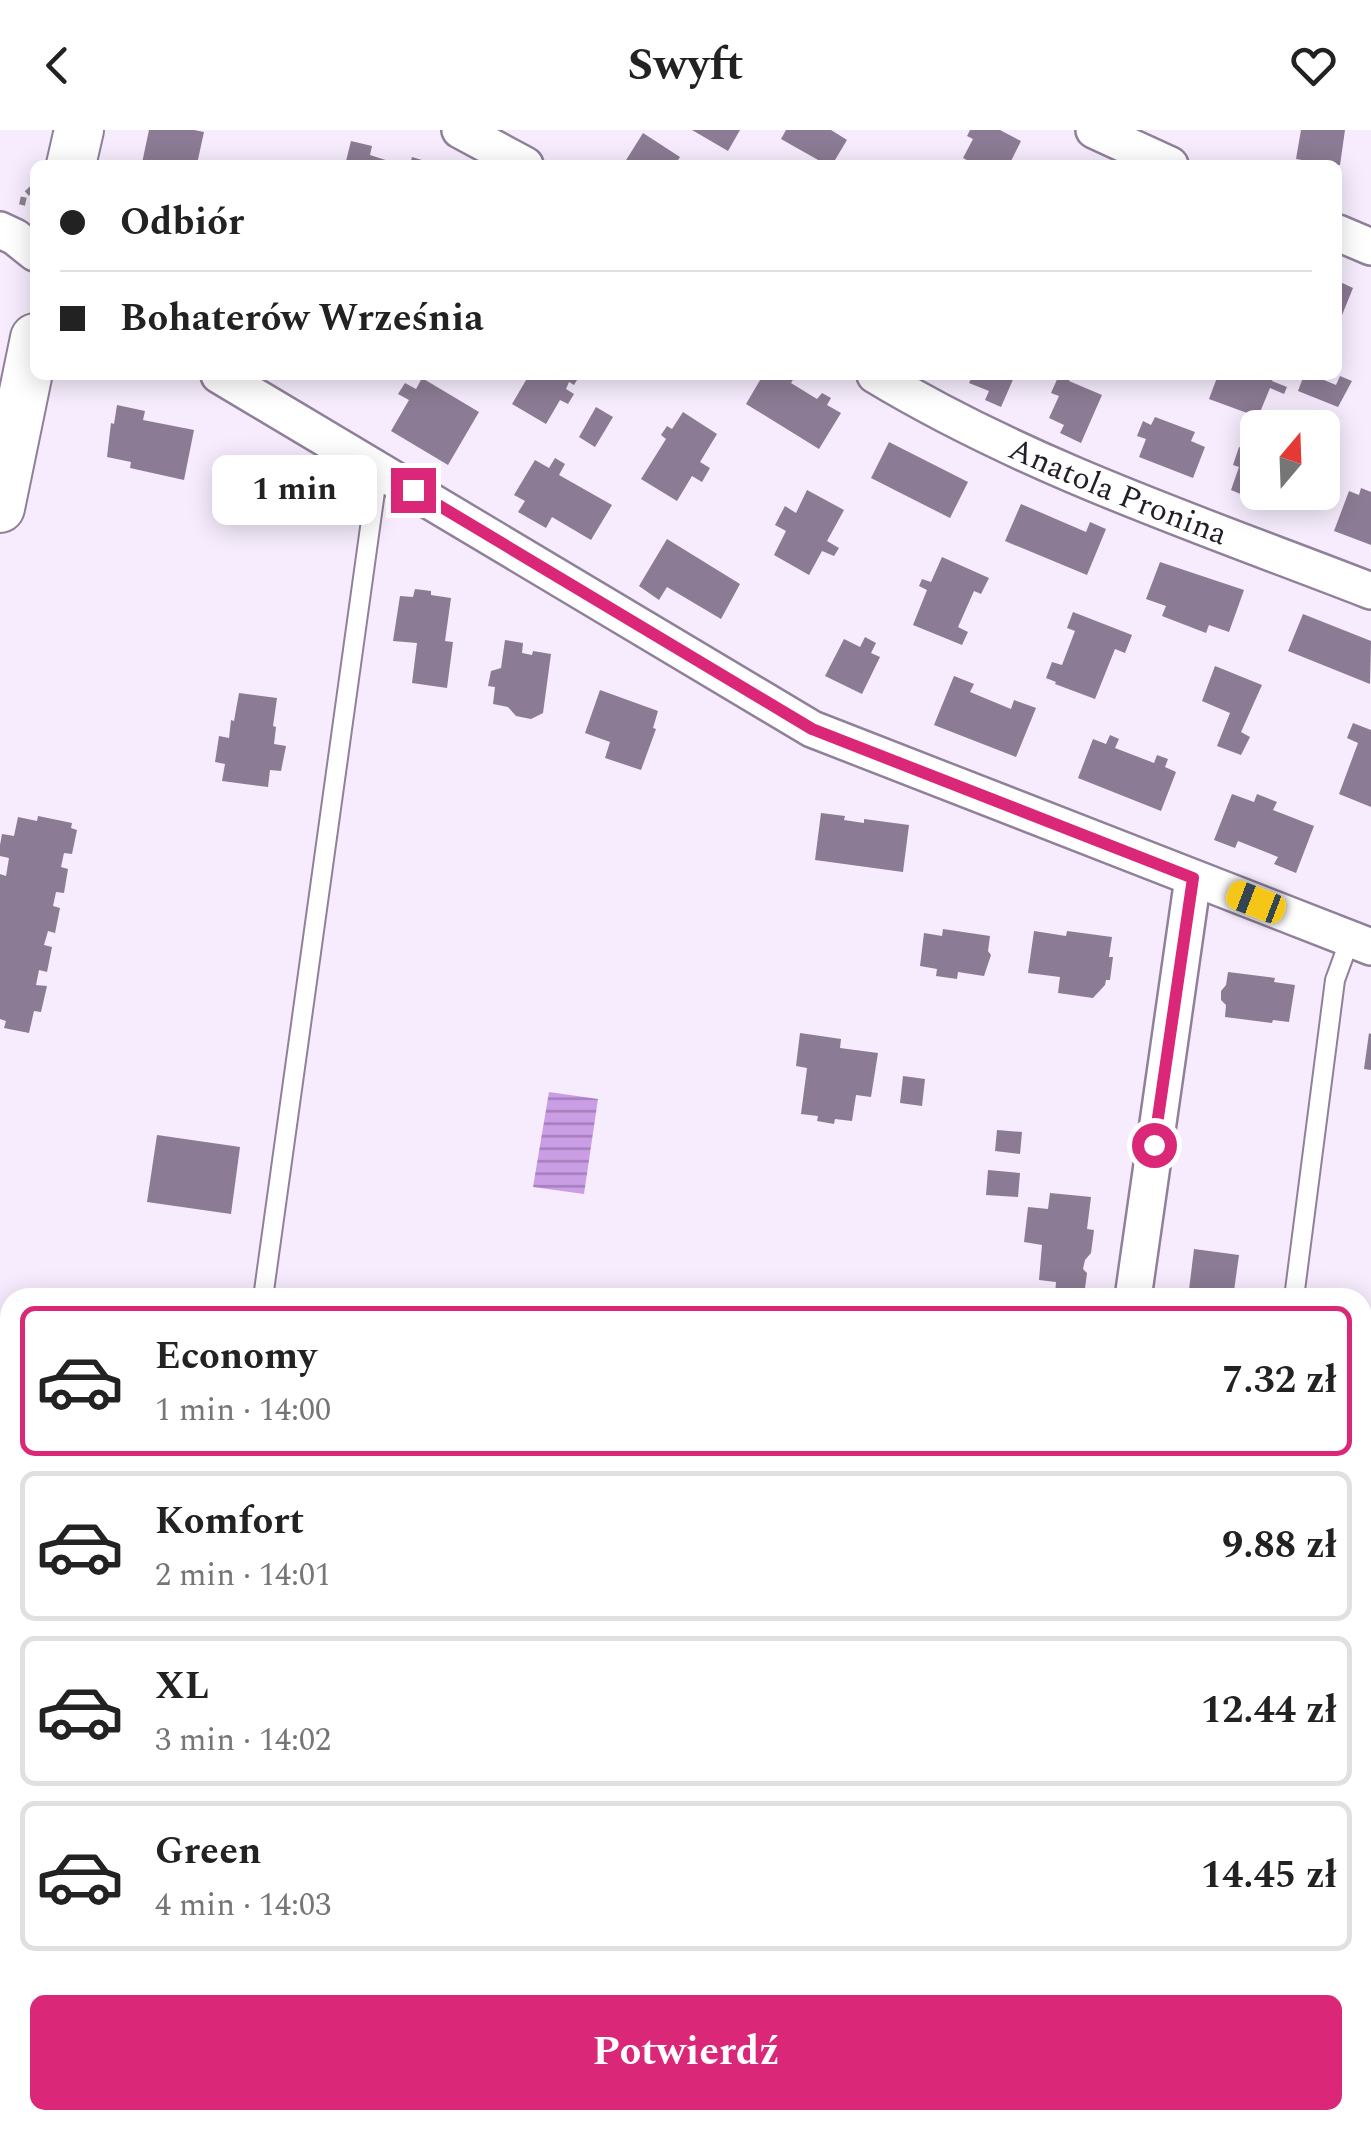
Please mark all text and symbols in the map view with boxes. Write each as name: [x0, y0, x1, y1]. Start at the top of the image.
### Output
text: Swyft: [628, 31, 743, 100]
icon: back: [30, 38, 85, 93]
icon: heart: [1286, 38, 1341, 93]
text: Odbiór: [120, 194, 244, 252]
text: Bohaterów Września: [120, 290, 484, 348]
north arrow: [1240, 410, 1340, 510]
map controls: [1240, 410, 1340, 510]
street label: Anatola Pronina: [1001, 425, 1235, 559]
callout: 1 min: [213, 455, 378, 525]
text: 1 min: [252, 465, 337, 514]
route end: [391, 468, 436, 513]
car: [1223, 877, 1289, 927]
route start: [1132, 1123, 1177, 1168]
text: Economy: [155, 1328, 316, 1386]
icon: car: [35, 1336, 125, 1426]
text: 7.32 zł: [1222, 1352, 1337, 1410]
text: 1 min · 14:00: [155, 1386, 331, 1435]
text: Komfort: [155, 1493, 304, 1551]
icon: car: [35, 1501, 125, 1591]
text: 9.88 zł: [1222, 1517, 1337, 1575]
text: 2 min · 14:01: [155, 1551, 331, 1600]
text: XL: [155, 1658, 209, 1716]
icon: car: [35, 1666, 125, 1756]
text: 12.44 zł: [1201, 1682, 1337, 1740]
text: 3 min · 14:02: [155, 1716, 331, 1765]
text: Green: [155, 1823, 262, 1881]
icon: car: [35, 1831, 125, 1921]
text: 14.45 zł: [1201, 1847, 1337, 1905]
text: 4 min · 14:03: [155, 1881, 331, 1930]
button: Potwierdź: [30, 1995, 1342, 2110]

